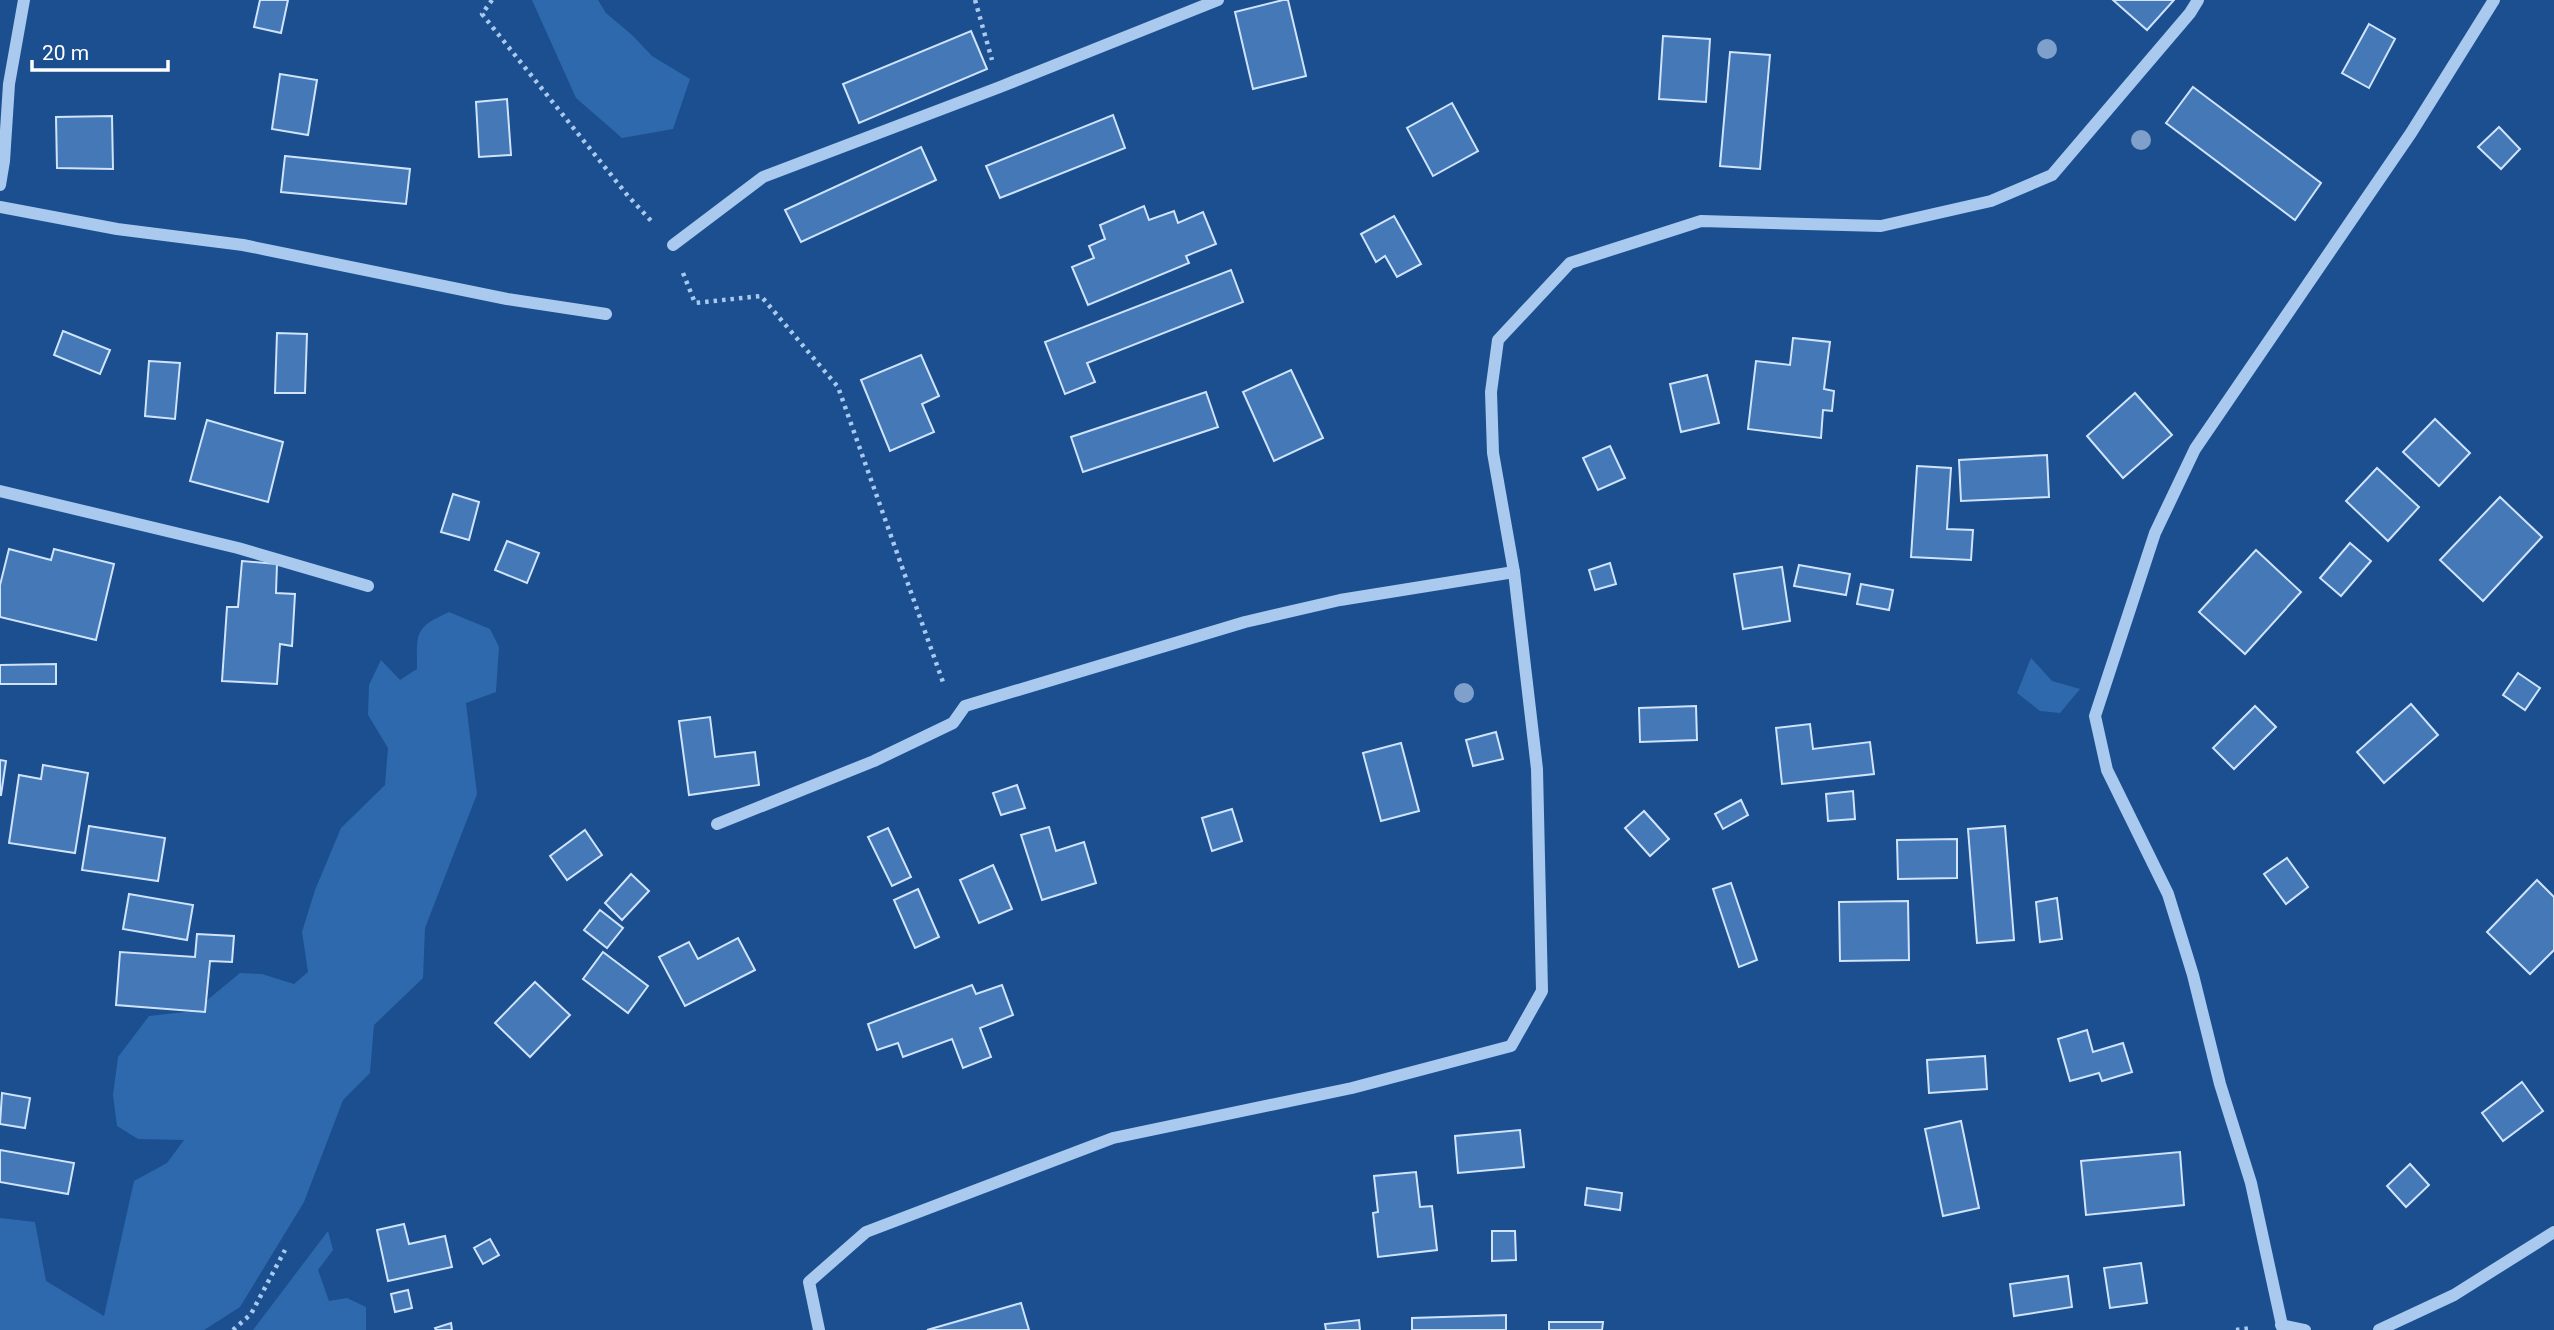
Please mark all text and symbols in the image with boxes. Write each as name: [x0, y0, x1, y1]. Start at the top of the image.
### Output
scale bar: [32, 28, 168, 72]
text: 20 m: [42, 41, 89, 65]

